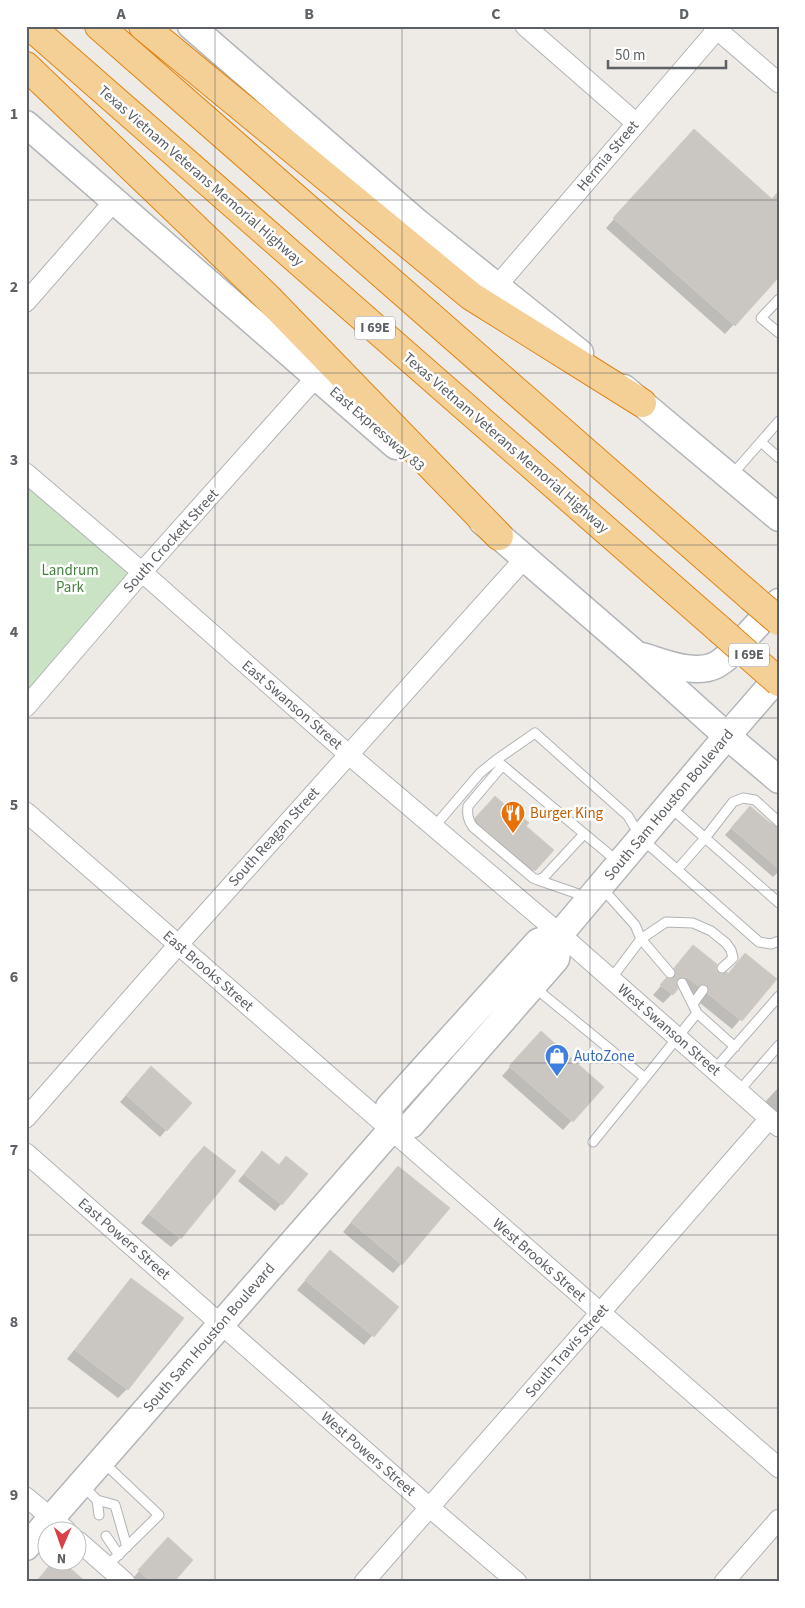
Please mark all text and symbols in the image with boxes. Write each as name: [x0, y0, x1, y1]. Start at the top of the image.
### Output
text: A: [115, 3, 126, 25]
text: B: [304, 3, 314, 25]
text: C: [491, 3, 501, 25]
text: D: [679, 3, 689, 25]
scale bar: [608, 38, 725, 70]
text: 50 m: [615, 45, 645, 66]
street label: Texas Vietnam Veterans Memorial Highway: [94, 81, 308, 271]
text: 1: [10, 103, 18, 125]
street label: Hermia Street: [572, 116, 644, 196]
text: 2: [10, 276, 18, 298]
road number: I 69E: [355, 316, 395, 339]
street label: Texas Vietnam Veterans Memorial Highway: [399, 348, 613, 538]
street label: East Expressway 83: [325, 382, 429, 476]
text: 3: [10, 449, 18, 471]
street label: South Crockett Street: [118, 484, 224, 598]
park label: Landrum Park: [41, 560, 99, 598]
text: 4: [10, 621, 19, 643]
road number: I 69E: [729, 644, 769, 666]
street label: East Swanson Street: [237, 655, 347, 755]
street label: South Sam Houston Boulevard: [599, 725, 739, 885]
street label: South Reagan Street: [224, 783, 324, 891]
text: 5: [10, 794, 18, 816]
restaurant icon: Burger King: [500, 800, 526, 834]
place label: Burger King: [530, 803, 604, 824]
street label: East Brooks Street: [158, 926, 258, 1016]
text: 6: [10, 966, 18, 988]
street label: West Swanson Street: [613, 979, 725, 1081]
shop icon: AutoZone: [544, 1043, 570, 1077]
place label: AutoZone: [574, 1046, 635, 1067]
text: 7: [10, 1139, 18, 1161]
street label: East Powers Street: [73, 1193, 175, 1285]
street label: West Brooks Street: [488, 1213, 590, 1307]
street label: South Sam Houston Boulevard: [138, 1259, 280, 1417]
street label: South Travis Street: [520, 1300, 614, 1402]
text: 8: [10, 1311, 18, 1333]
street label: West Powers Street: [316, 1407, 420, 1501]
text: 9: [10, 1484, 18, 1506]
north arrow: [38, 1520, 88, 1570]
text: N: [57, 1548, 67, 1568]

